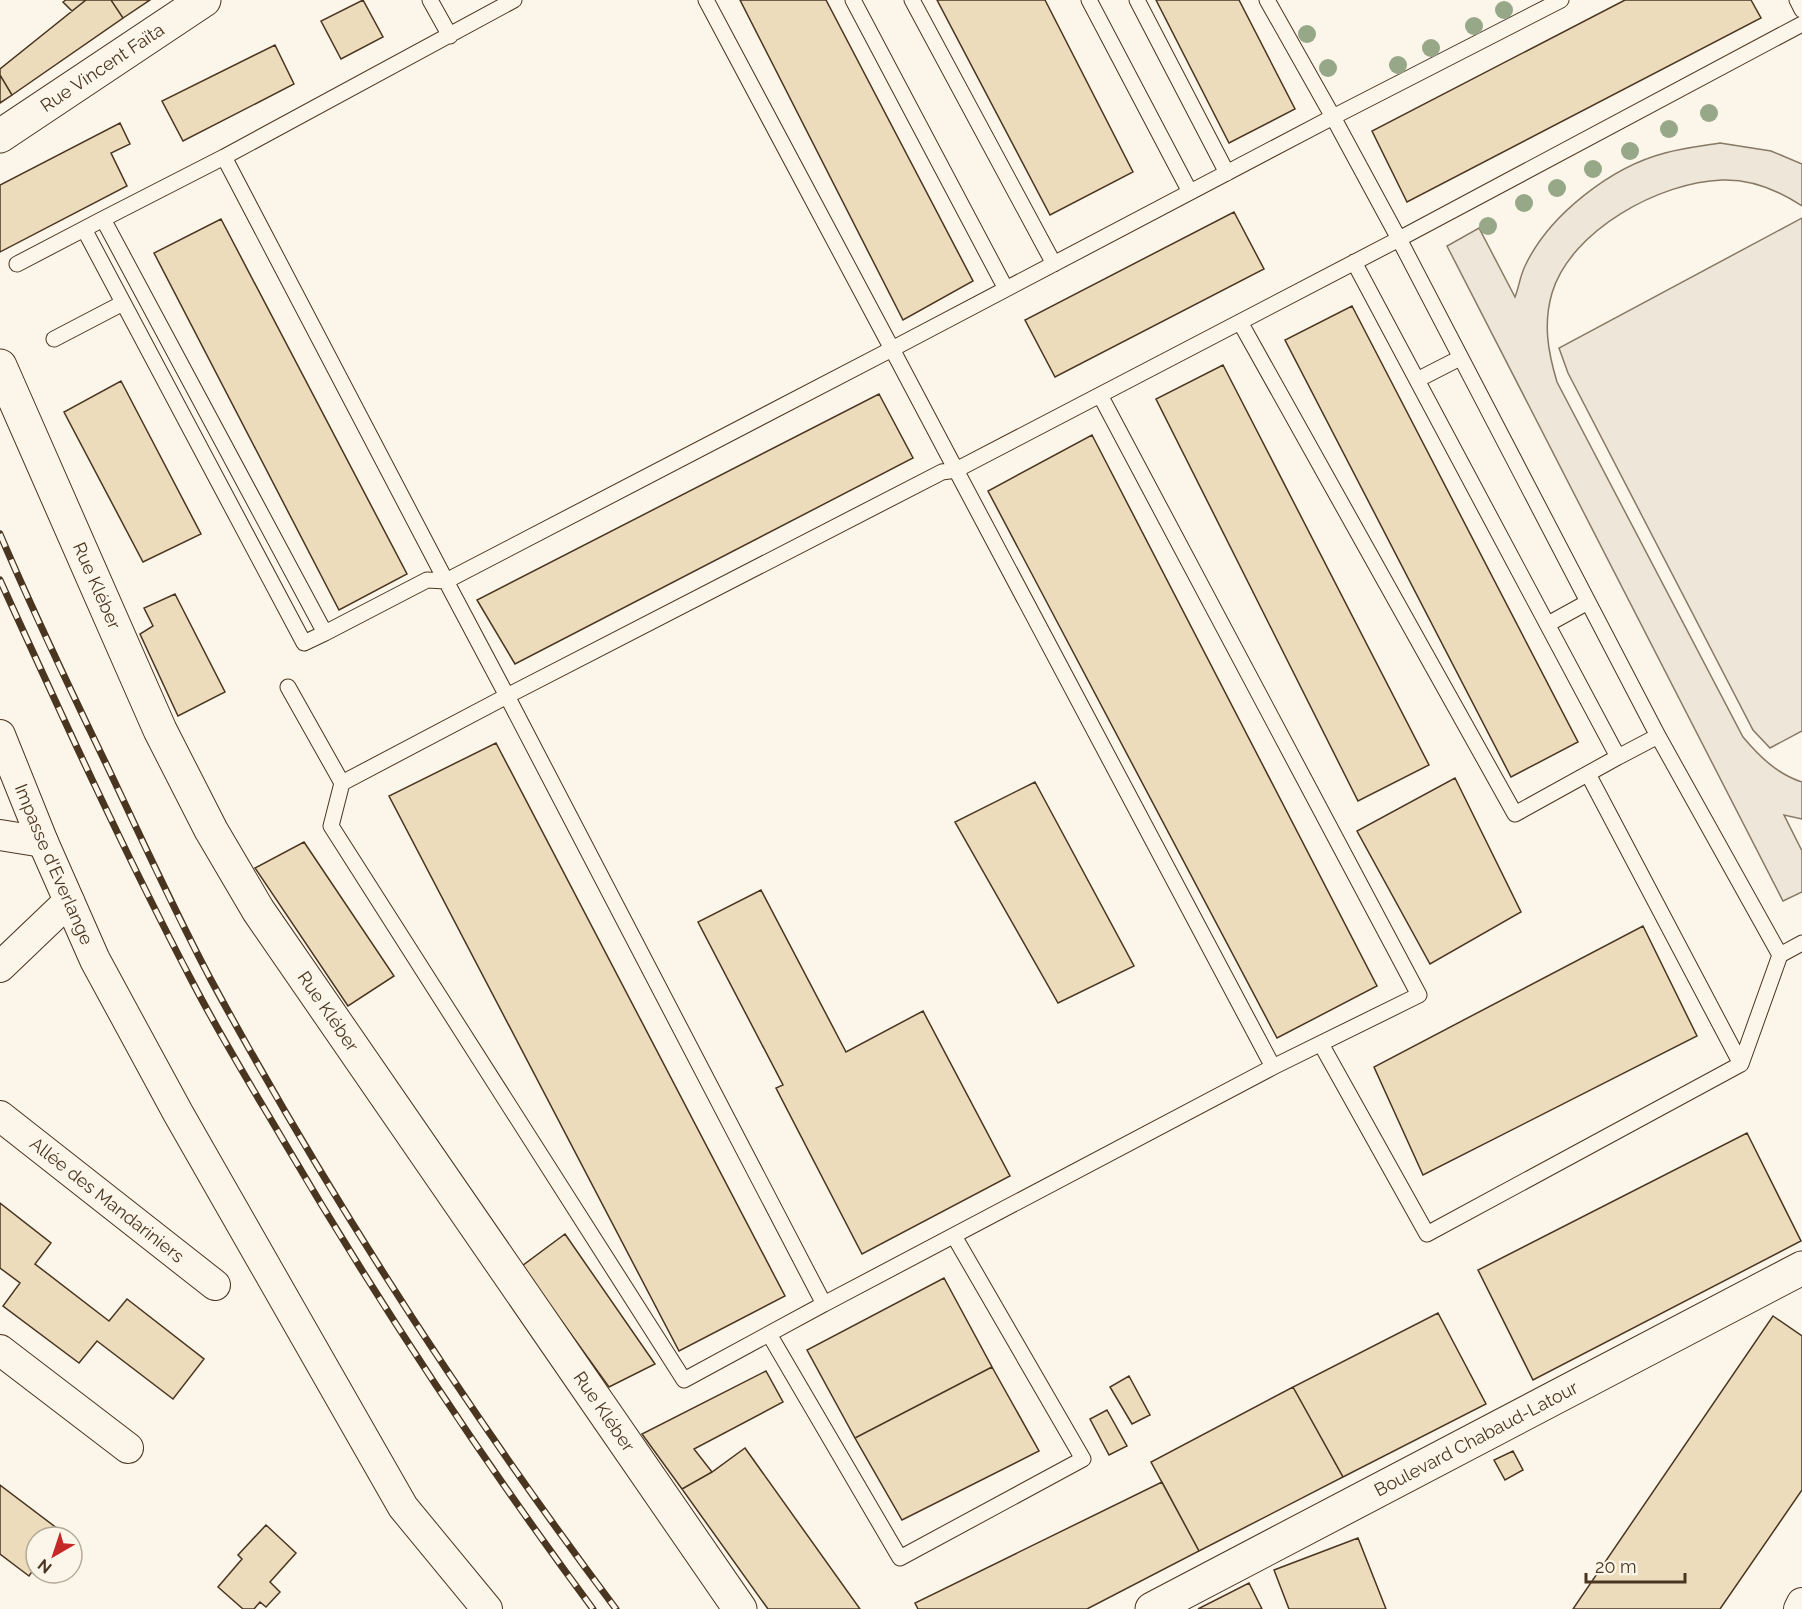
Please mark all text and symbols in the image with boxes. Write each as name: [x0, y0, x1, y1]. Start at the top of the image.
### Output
street label: Rue Vincent Faïta: [36, 19, 168, 116]
street label: Rue Kléber: [69, 539, 126, 633]
street label: Impasse d'Everlange: [11, 781, 98, 948]
street label: Rue Kléber: [294, 967, 364, 1056]
street label: Allée des Mandariniers: [26, 1133, 189, 1267]
street label: Rue Kléber: [569, 1367, 640, 1456]
street label: Boulevard Chabaud-Latour: [1371, 1376, 1582, 1500]
north arrow: [24, 1525, 84, 1585]
scale bar: [1586, 1546, 1685, 1584]
text: N: [34, 1555, 56, 1577]
text: 20 m: [1595, 1556, 1637, 1577]

